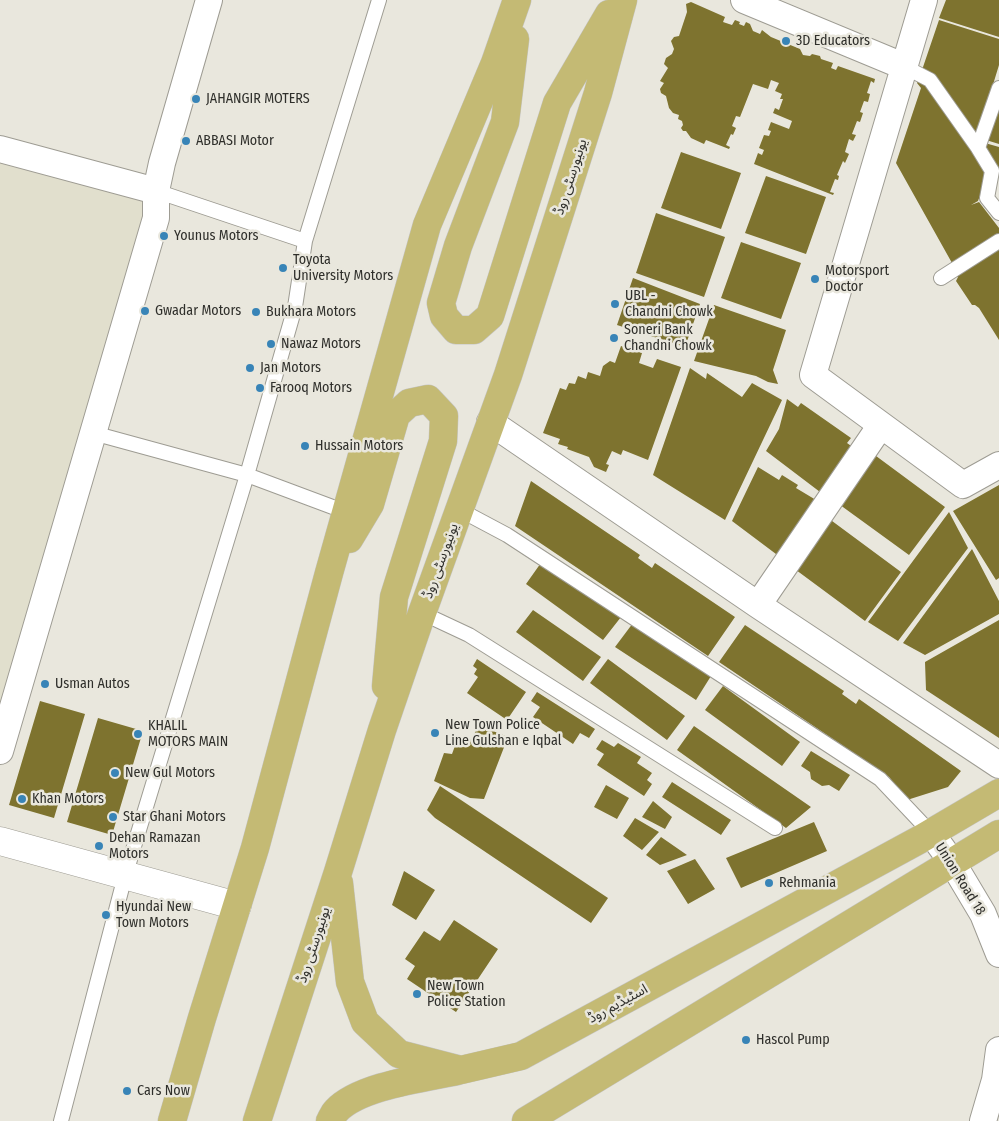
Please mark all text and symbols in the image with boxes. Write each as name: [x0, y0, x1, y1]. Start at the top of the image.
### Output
place label: 3D Educators: [796, 33, 870, 49]
marker: 3D Educators: [780, 35, 792, 47]
place label: JAHANGIR MOTERS: [206, 91, 310, 107]
marker: JAHANGIR MOTERS: [190, 93, 202, 105]
place label: ABBASI Motor: [196, 133, 274, 149]
marker: ABBASI Motor: [180, 135, 192, 147]
street label: یونیورسٹی روڈ: [551, 137, 591, 217]
place label: Younus Motors: [174, 228, 259, 244]
marker: Younus Motors: [158, 230, 170, 242]
place label: Toyota University Motors: [293, 252, 393, 284]
marker: Toyota University Motors: [277, 262, 289, 274]
place label: Motorsport Doctor: [825, 263, 889, 296]
marker: Motorsport Doctor: [809, 273, 821, 285]
place label: UBL - Chandni Chowk: [625, 288, 713, 321]
marker: UBL - Chandni Chowk: [609, 298, 621, 310]
place label: Gwadar Motors: [155, 303, 241, 319]
place label: Bukhara Motors: [266, 304, 356, 320]
marker: Gwadar Motors: [139, 305, 151, 317]
marker: Bukhara Motors: [250, 306, 262, 318]
place label: Soneri Bank Chandni Chowk: [624, 322, 712, 354]
marker: Soneri Bank Chandni Chowk: [608, 332, 620, 344]
place label: Nawaz Motors: [281, 336, 361, 352]
marker: Nawaz Motors: [265, 338, 277, 350]
place label: Jan Motors: [260, 360, 321, 376]
marker: Jan Motors: [244, 362, 256, 374]
place label: Farooq Motors: [270, 380, 352, 396]
marker: Farooq Motors: [254, 382, 266, 394]
place label: Hussain Motors: [315, 438, 403, 454]
marker: Hussain Motors: [299, 440, 311, 452]
street label: یونیورسٹی روڈ: [420, 521, 462, 601]
place label: Usman Autos: [55, 676, 130, 692]
marker: Usman Autos: [39, 678, 51, 690]
place label: New Town Police Line Gulshan e Iqbal: [445, 717, 561, 750]
place label: KHALIL MOTORS MAIN: [148, 718, 228, 750]
marker: New Town Police Line Gulshan e Iqbal: [429, 727, 441, 739]
marker: KHALIL MOTORS MAIN: [132, 728, 144, 740]
place label: New Gul Motors: [125, 765, 215, 781]
marker: New Gul Motors: [109, 767, 121, 779]
place label: Khan Motors: [32, 791, 104, 807]
marker: Khan Motors: [16, 793, 28, 805]
place label: Star Ghani Motors: [123, 809, 226, 825]
marker: Star Ghani Motors: [107, 811, 119, 823]
place label: Dehan Ramazan Motors: [109, 830, 201, 862]
marker: Dehan Ramazan Motors: [93, 840, 105, 852]
street label: Union Road 18: [931, 840, 989, 918]
place label: Rehmania: [779, 875, 836, 891]
marker: Rehmania: [763, 877, 775, 889]
place label: Hyundai New Town Motors: [116, 899, 191, 932]
street label: یونیورسٹی روڈ: [294, 905, 334, 985]
marker: Hyundai New Town Motors: [100, 909, 112, 921]
place label: New Town Police Station: [427, 978, 506, 1010]
street label: اسٹیڈیم روڈ: [585, 981, 651, 1027]
marker: New Town Police Station: [411, 988, 423, 1000]
place label: Hascol Pump: [756, 1032, 830, 1048]
marker: Hascol Pump: [740, 1034, 752, 1046]
place label: Cars Now: [137, 1083, 190, 1099]
marker: Cars Now: [121, 1085, 133, 1097]

